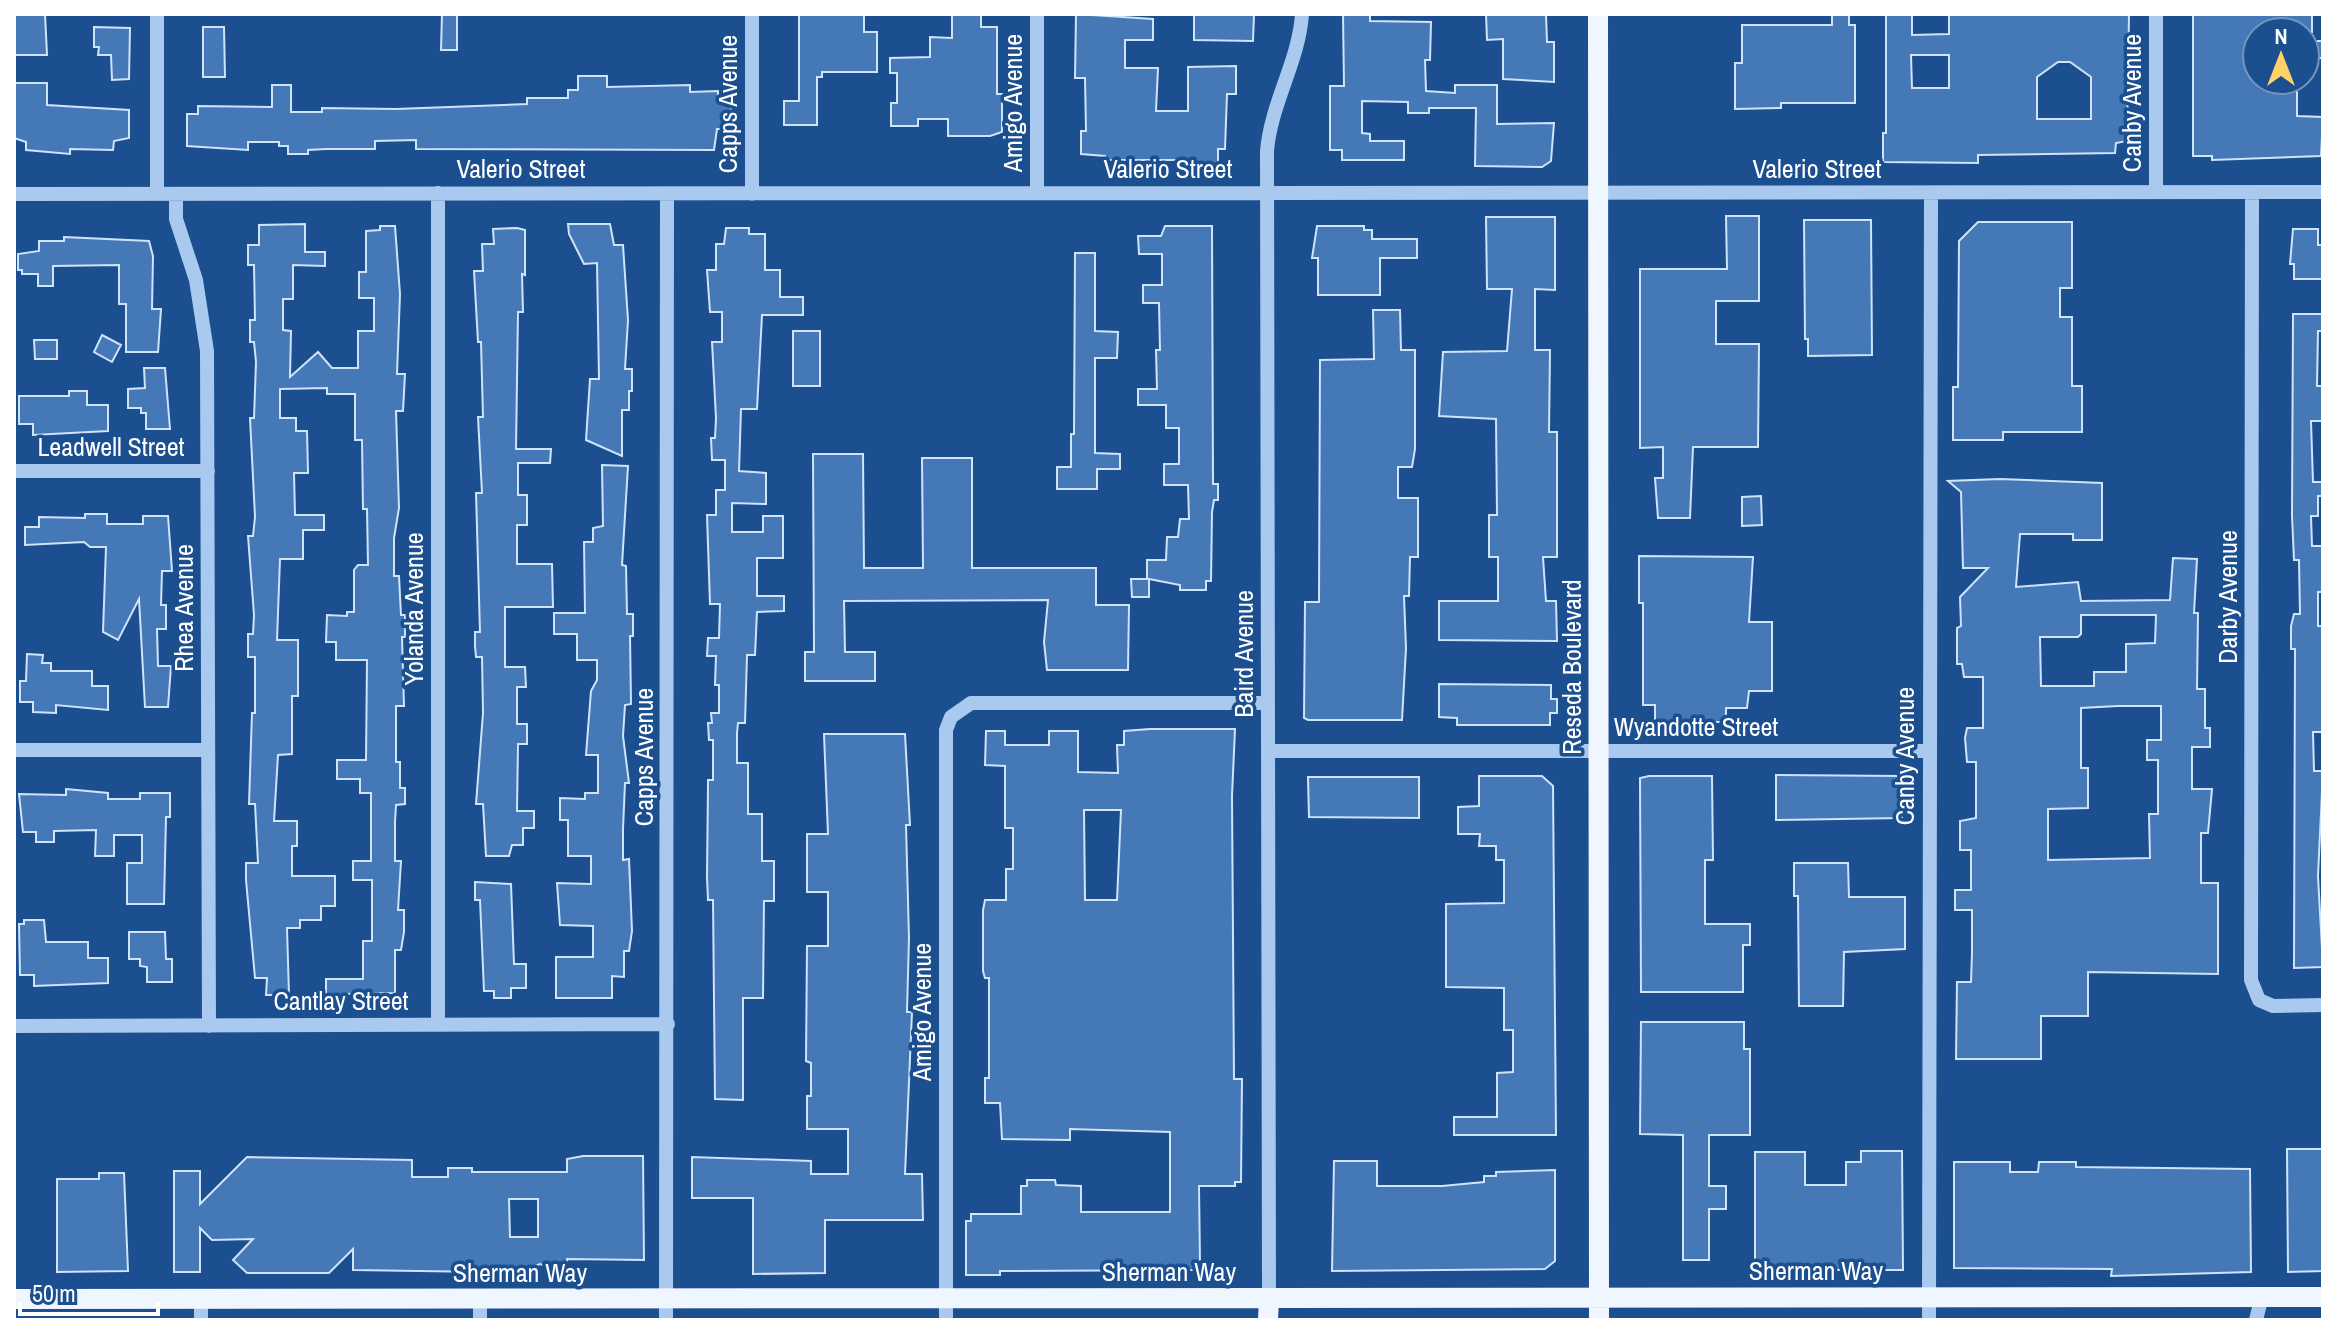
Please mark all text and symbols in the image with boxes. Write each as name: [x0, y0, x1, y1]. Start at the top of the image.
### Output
north arrow: [2241, 16, 2321, 96]
text: N: [2274, 21, 2288, 51]
street label: Amigo Avenue: [995, 34, 1030, 173]
street label: Canby Avenue: [2114, 34, 2149, 172]
street label: Capps Avenue: [710, 35, 745, 173]
street label: Valerio Street: [457, 151, 585, 186]
street label: Valerio Street: [1104, 151, 1232, 186]
street label: Valerio Street: [1753, 151, 1881, 186]
street label: Leadwell Street: [38, 429, 185, 464]
street label: Darby Avenue: [2210, 530, 2245, 664]
street label: Yolanda Avenue: [396, 532, 431, 686]
street label: Rhea Avenue: [166, 544, 201, 672]
street label: Reseda Boulevard: [1554, 579, 1589, 755]
street label: Baird Avenue: [1226, 590, 1261, 718]
street label: Canby Avenue: [1887, 687, 1922, 825]
street label: Capps Avenue: [626, 688, 661, 826]
street label: Wyandotte Street: [1614, 709, 1778, 744]
street label: Amigo Avenue: [904, 943, 939, 1082]
street label: Cantlay Street: [273, 983, 409, 1018]
street label: Sherman Way: [1749, 1253, 1883, 1288]
street label: Sherman Way: [1102, 1254, 1236, 1289]
street label: Sherman Way: [453, 1255, 587, 1290]
scale bar: [20, 1266, 158, 1316]
text: 50 m: [32, 1277, 76, 1309]

